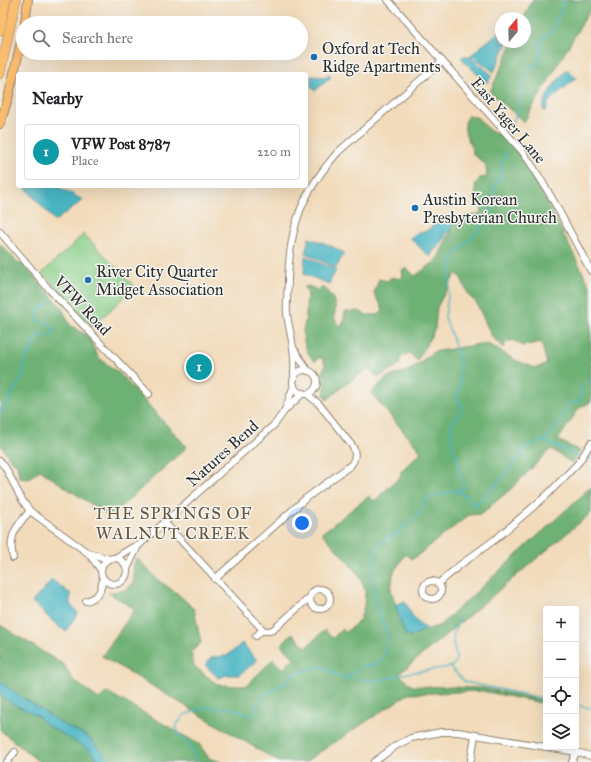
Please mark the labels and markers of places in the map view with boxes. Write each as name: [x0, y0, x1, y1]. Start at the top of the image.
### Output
place label: Oxford at Tech Ridge Apartments: [322, 39, 441, 77]
marker: Oxford at Tech Ridge Apartments: [309, 52, 319, 62]
place label: Austin Korean Presbyterian Church: [422, 190, 557, 227]
marker: Austin Korean Presbyterian Church: [410, 203, 420, 213]
place label: River City Quarter Midget Association: [96, 262, 224, 300]
marker: River City Quarter Midget Association: [83, 275, 93, 285]
pin: 1: [186, 352, 212, 382]

